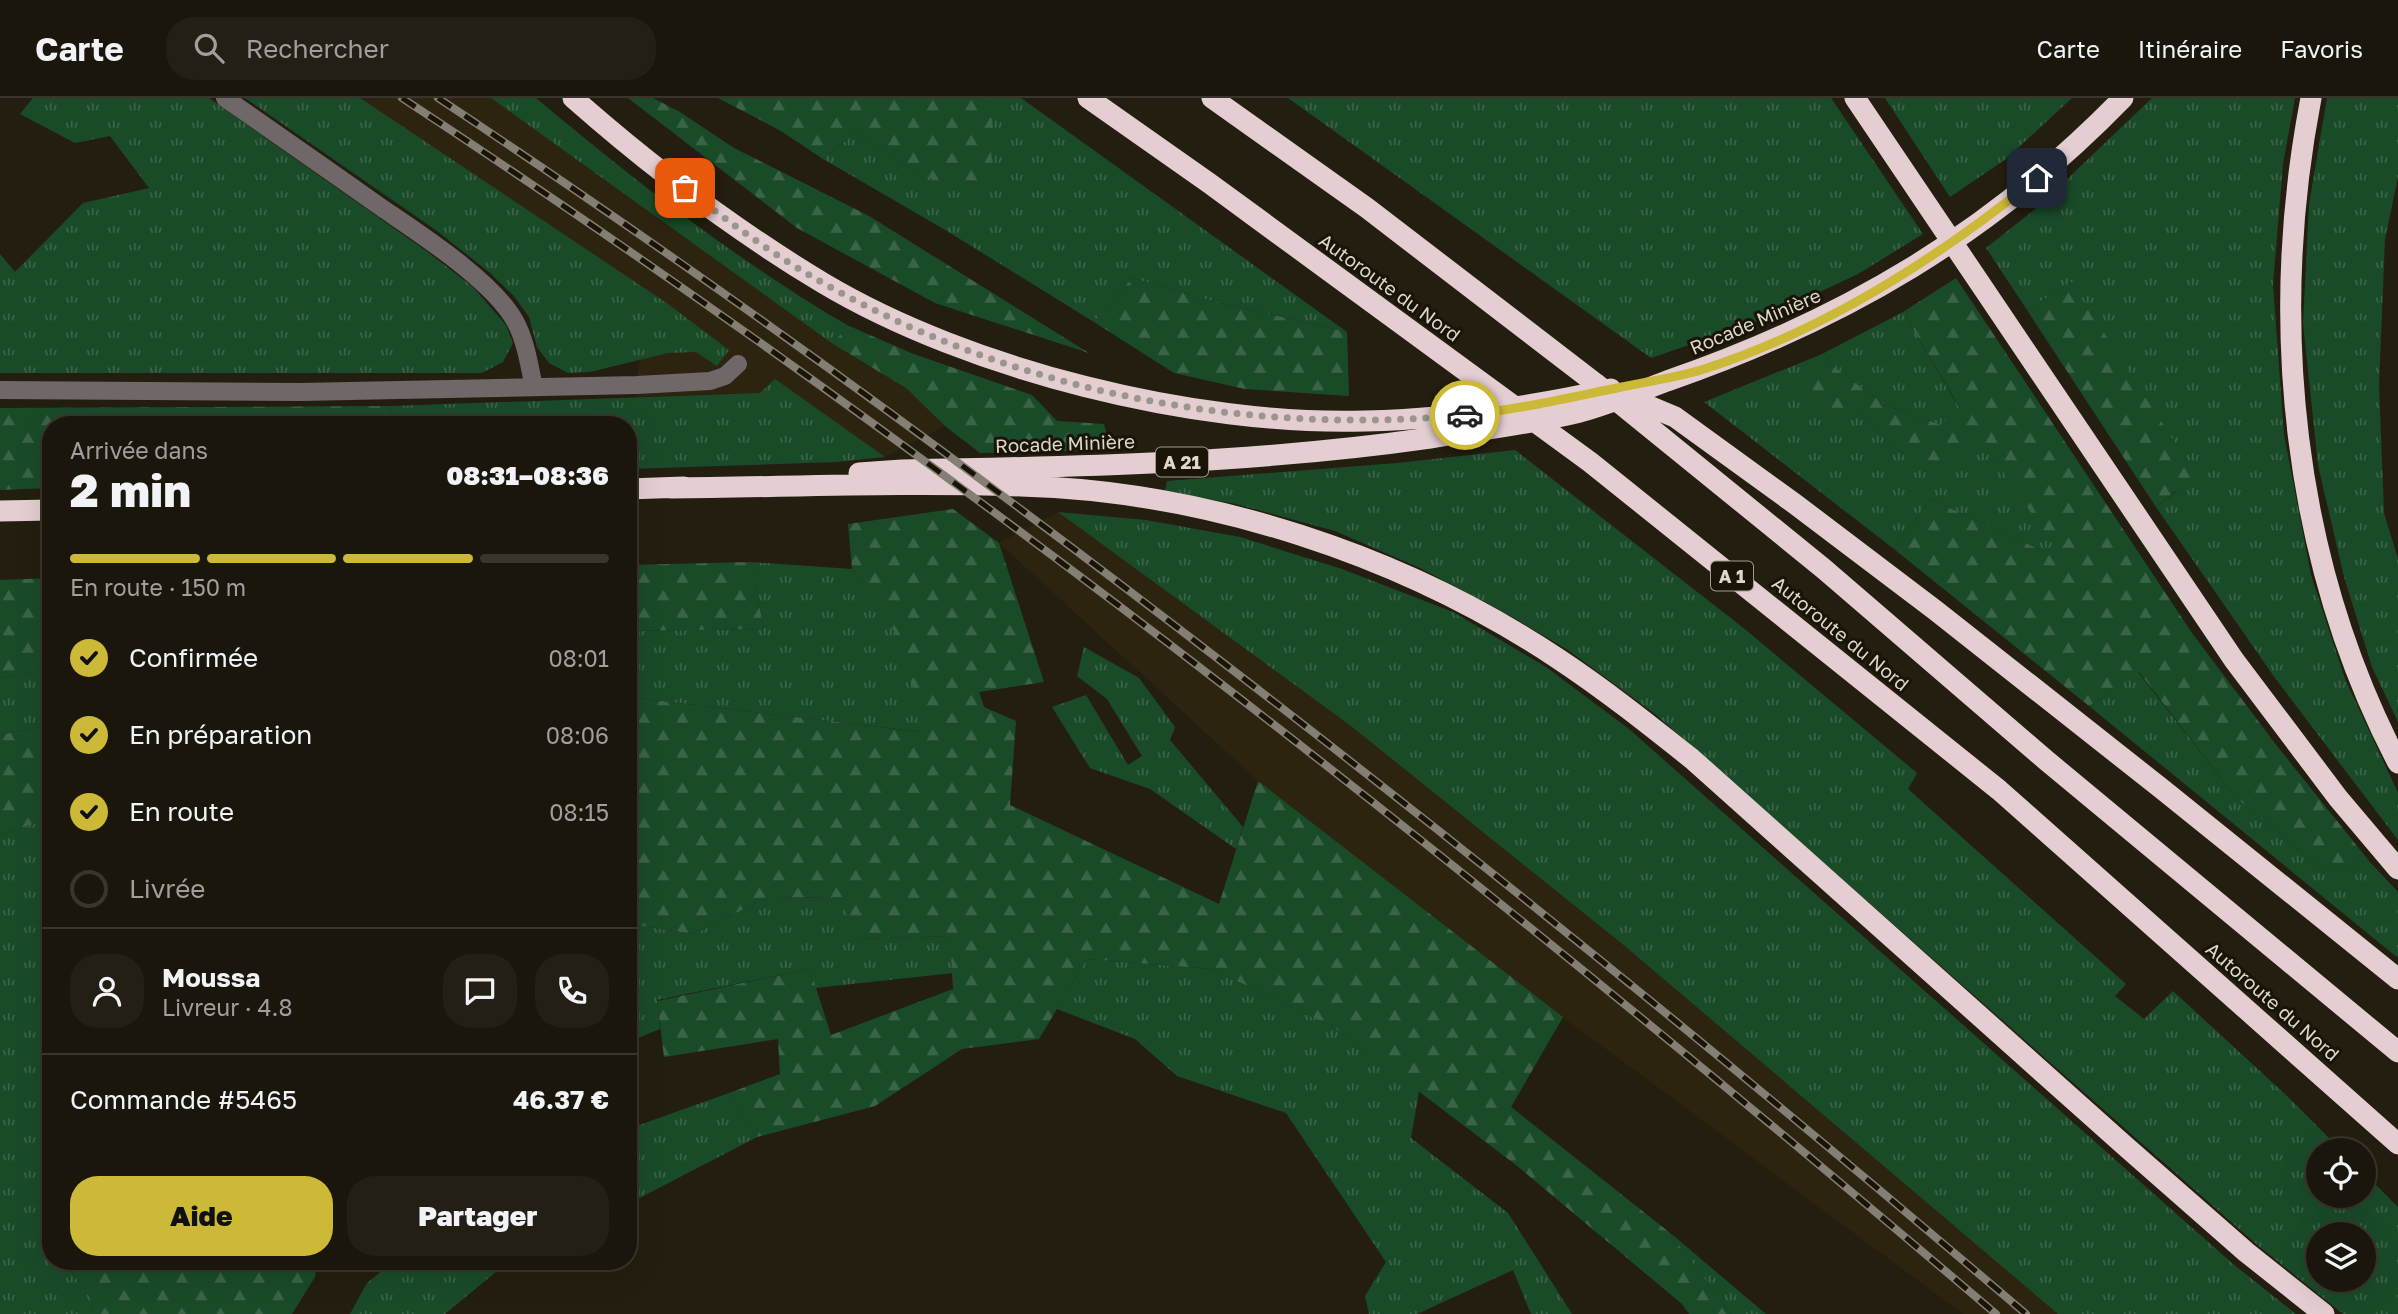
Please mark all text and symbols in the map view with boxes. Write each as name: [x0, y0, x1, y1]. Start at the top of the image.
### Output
search box: [166, 17, 656, 80]
text: Carte: [35, 29, 124, 68]
icon: search: [190, 29, 228, 67]
text: Rechercher: [246, 33, 389, 64]
text: Carte: [2037, 34, 2100, 63]
text: Itinéraire: [2138, 34, 2242, 63]
text: Favoris: [2280, 34, 2363, 63]
pin: [2007, 148, 2067, 208]
pin: [655, 158, 715, 218]
icon: home: [2018, 159, 2056, 197]
icon: bag: [666, 169, 704, 207]
street label: Autoroute du Nord: [1315, 228, 1465, 346]
street label: Rocade Minière: [1686, 283, 1824, 359]
courier: [1430, 380, 1500, 450]
icon: car: [1446, 396, 1484, 434]
street label: Rocade Minière: [995, 429, 1135, 457]
text: Arrivée dans: [70, 436, 208, 464]
road number: A 21: [1156, 448, 1208, 476]
text: 08:31–08:36: [446, 460, 609, 491]
text: 2 min: [70, 462, 191, 517]
road number: A 1: [1711, 562, 1753, 590]
street label: Autoroute du Nord: [1768, 571, 1914, 695]
text: En route · 150 m: [70, 573, 246, 601]
icon: check: [70, 639, 108, 677]
text: Confirmée: [129, 642, 258, 673]
text: 08:01: [548, 644, 609, 672]
icon: check: [70, 716, 108, 754]
text: En préparation: [129, 719, 312, 750]
text: 08:06: [546, 721, 609, 749]
icon: check: [70, 793, 108, 831]
text: En route: [129, 796, 234, 827]
text: 08:15: [549, 798, 609, 826]
text: Livrée: [129, 873, 205, 904]
street label: Autoroute du Nord: [2202, 937, 2344, 1065]
button: person: [70, 954, 144, 1028]
button: chat: [443, 954, 517, 1028]
button: phone: [535, 954, 609, 1028]
text: Moussa: [162, 962, 260, 993]
text: Livreur · 4.8: [162, 993, 292, 1021]
text: Commande #5465: [70, 1084, 297, 1115]
text: 46.37 €: [513, 1084, 609, 1115]
map controls: [2306, 1138, 2376, 1292]
button: locate: [2306, 1138, 2376, 1208]
button: Aide: [70, 1176, 333, 1256]
button: Partager: [347, 1176, 609, 1256]
button: layers: [2306, 1222, 2376, 1292]

